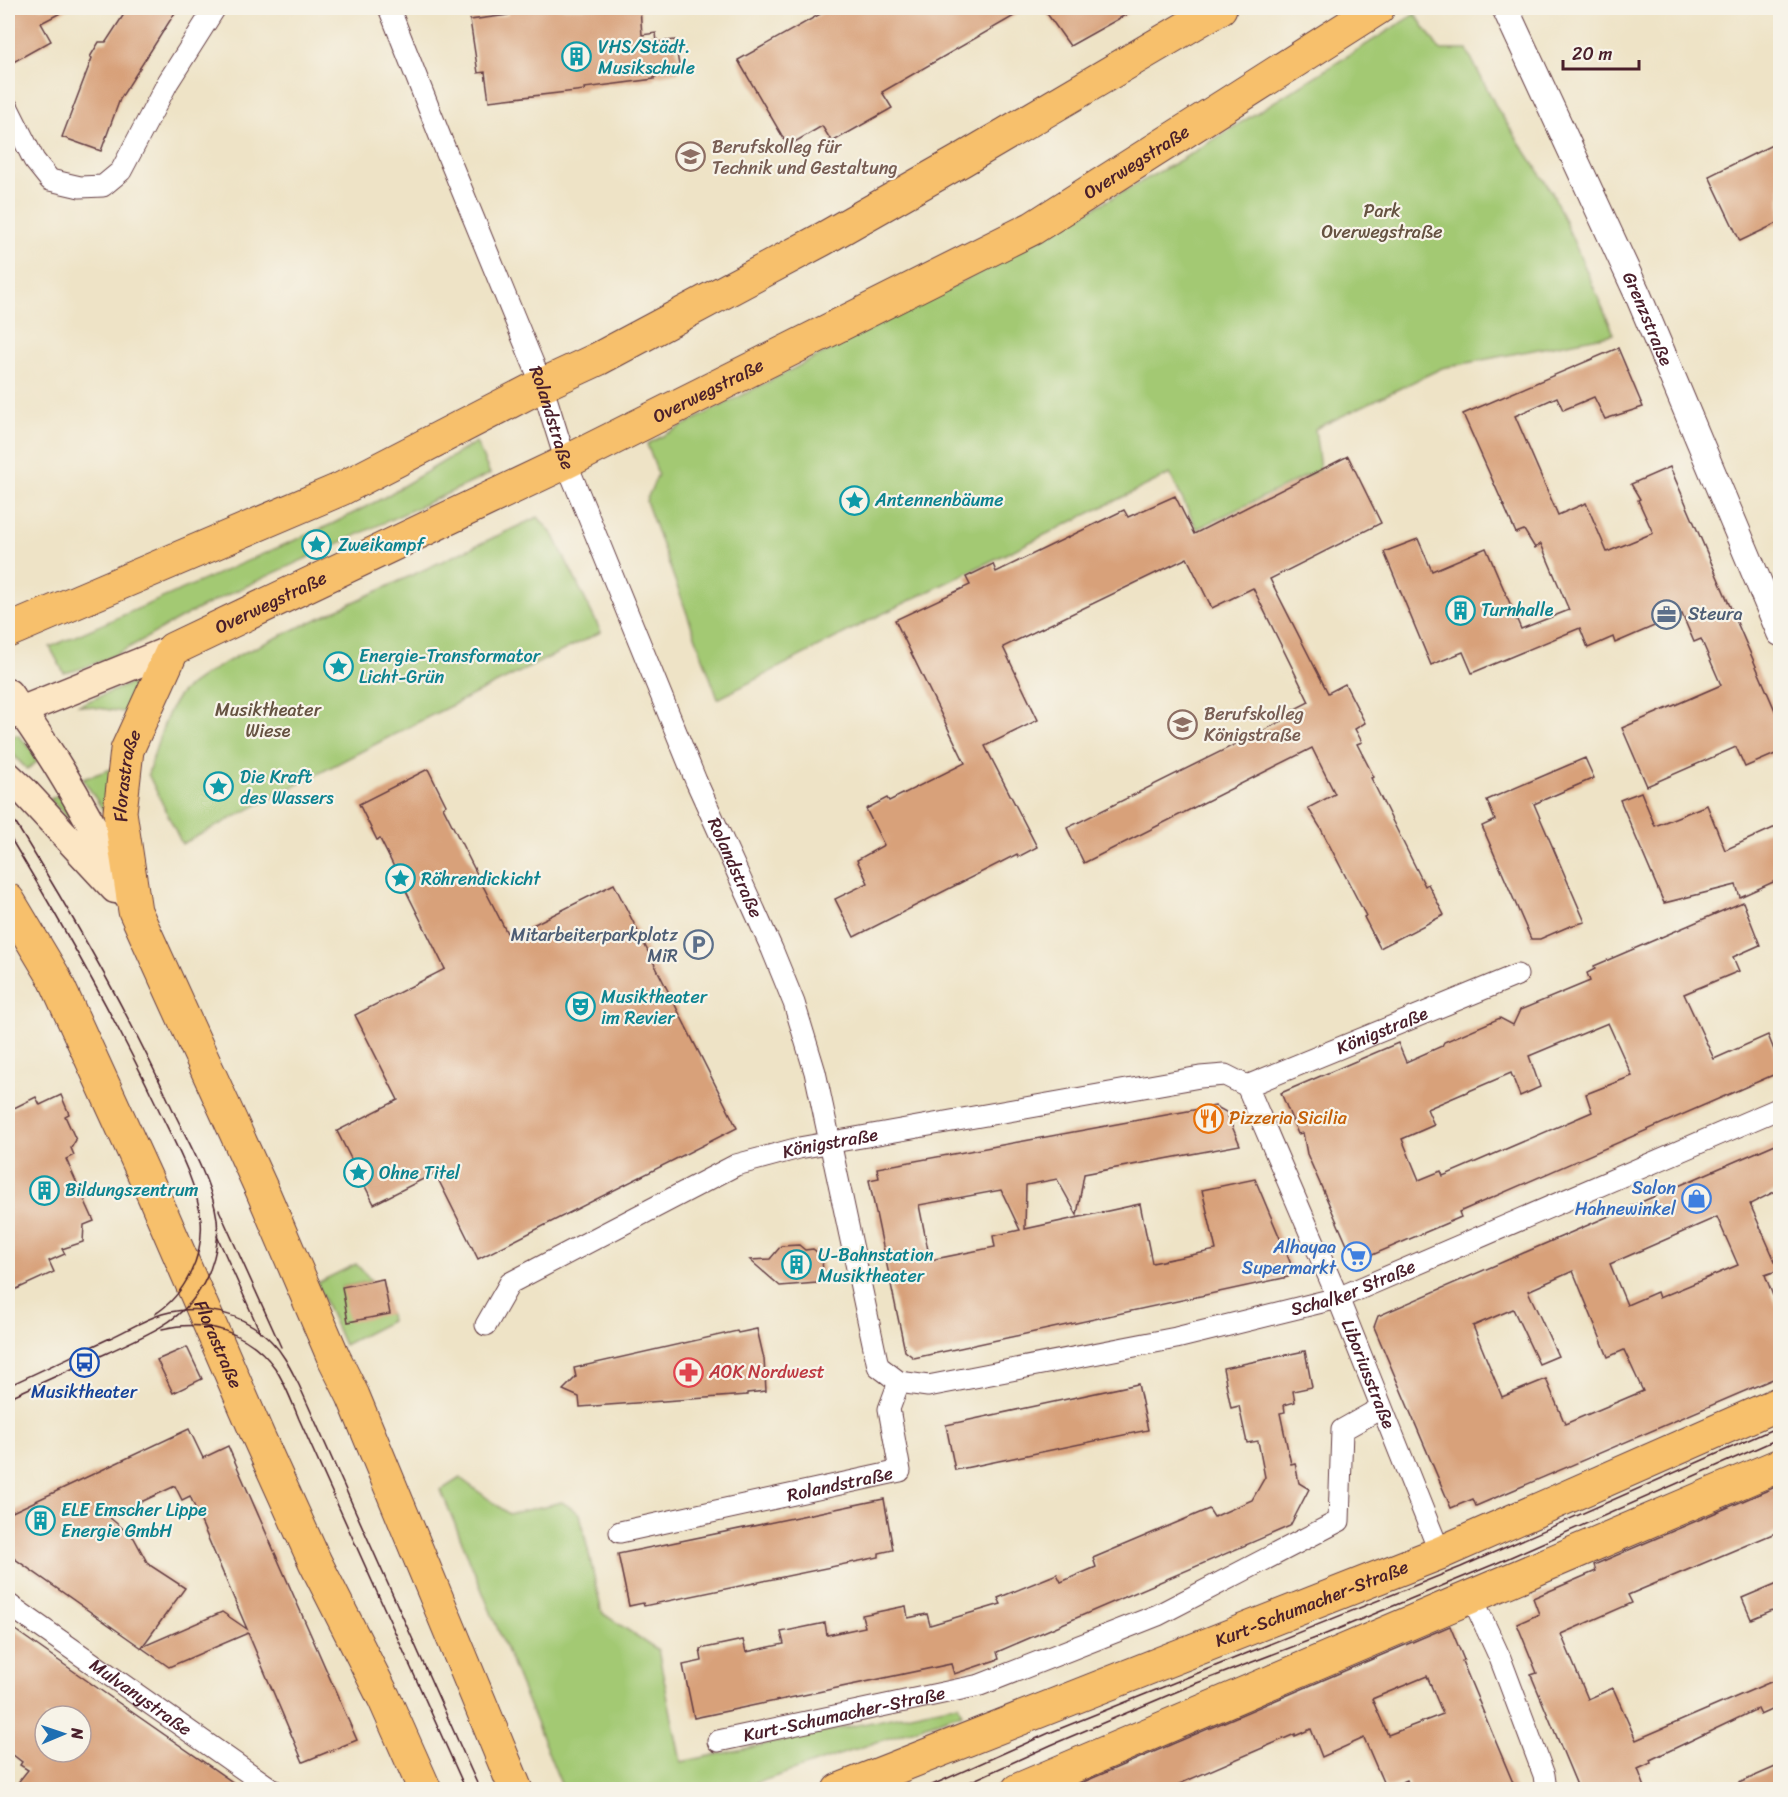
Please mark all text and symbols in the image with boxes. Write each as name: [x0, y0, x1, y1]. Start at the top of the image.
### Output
place label: VHS/Städt. Musikschule: [598, 31, 695, 84]
scale bar: [1563, 33, 1640, 71]
text: 20 m: [1572, 38, 1612, 70]
building icon: VHS/Städt. Musikschule: [561, 41, 593, 73]
street label: Overwegstraße: [1077, 116, 1196, 208]
place label: Berufskolleg für Technik und Gestaltung: [712, 131, 898, 184]
school or university icon: Berufskolleg für Technik und Gestaltung: [675, 141, 707, 173]
park label: Park Overwegstraße: [1321, 195, 1443, 248]
street label: Grenzstraße: [1613, 266, 1682, 371]
street label: Overwegstraße: [647, 349, 770, 432]
street label: Rolandstraße: [520, 361, 584, 475]
place icon: Antennenbäume: [838, 484, 870, 516]
place label: Antennenbäume: [874, 484, 1003, 516]
place icon: Zweikampf: [301, 529, 333, 561]
place label: Zweikampf: [338, 529, 426, 561]
street label: Overwegstraße: [209, 562, 332, 643]
building icon: Turnhalle: [1444, 594, 1476, 626]
place label: Turnhalle: [1481, 594, 1554, 626]
office icon: Steura: [1651, 598, 1683, 630]
place label: Steura: [1688, 598, 1743, 630]
place label: Energie-Transformator Licht-Grün: [359, 640, 542, 693]
place icon: Energie-Transformator Licht-Grün: [322, 650, 354, 682]
park label: Musiktheater Wiese: [215, 694, 323, 747]
place label: Berufskolleg Königstraße: [1204, 698, 1304, 751]
school or university icon: Berufskolleg Königstraße: [1167, 708, 1199, 740]
street label: Florastraße: [104, 724, 150, 825]
place label: Die Kraft des Wassers: [240, 761, 334, 814]
place icon: Die Kraft des Wassers: [203, 771, 235, 803]
street label: Rolandstraße: [698, 812, 772, 923]
place icon: Röhrendickicht: [384, 863, 416, 895]
place label: Röhrendickicht: [421, 863, 541, 895]
place label: Mitarbeiterparkplatz MiR: [511, 919, 678, 972]
parking icon: Mitarbeiterparkplatz MiR: [683, 929, 715, 961]
place label: Musiktheater im Revier: [601, 981, 709, 1034]
theatre icon: Musiktheater im Revier: [564, 991, 596, 1023]
street label: Königstraße: [1331, 997, 1433, 1064]
restaurant icon: Pizzeria Sicilia: [1192, 1102, 1224, 1134]
place label: Pizzeria Sicilia: [1229, 1102, 1348, 1134]
street label: Königstraße: [778, 1118, 881, 1168]
place icon: Ohne Titel: [342, 1157, 374, 1189]
place label: Ohne Titel: [379, 1157, 461, 1189]
place label: Salon Hahnewinkel: [1575, 1172, 1677, 1225]
building icon: Bildungszentrum: [28, 1174, 60, 1206]
place label: Bildungszentrum: [65, 1174, 199, 1206]
shop icon: Salon Hahnewinkel: [1681, 1182, 1713, 1214]
place label: Alhayaa Supermarkt: [1242, 1231, 1337, 1284]
place label: U-Bahnstation Musiktheater: [818, 1239, 934, 1292]
supermarket icon: Alhayaa Supermarkt: [1341, 1241, 1373, 1273]
building icon: U-Bahnstation Musiktheater: [781, 1249, 813, 1281]
street label: Schalker Straße: [1287, 1250, 1421, 1325]
street label: Florastraße: [185, 1295, 252, 1394]
street label: Liboriusstraße: [1332, 1314, 1405, 1434]
bus stop icon: Musiktheater: [68, 1347, 100, 1379]
pharmacy icon: AOK Nordwest: [672, 1356, 704, 1388]
place label: AOK Nordwest: [708, 1356, 825, 1388]
place label: Musiktheater: [31, 1376, 139, 1408]
street label: Rolandstraße: [784, 1457, 896, 1511]
place label: ELE Emscher Lippe Energie GmbH: [61, 1494, 207, 1547]
building icon: ELE Emscher Lippe Energie GmbH: [24, 1504, 56, 1536]
street label: Kurt-Schumacher-Straße: [1210, 1551, 1413, 1656]
street label: Mulvanystraße: [82, 1650, 199, 1745]
street label: Kurt-Schumacher-Straße: [740, 1677, 948, 1751]
north arrow: [33, 1704, 93, 1764]
text: N: [63, 1726, 92, 1740]

